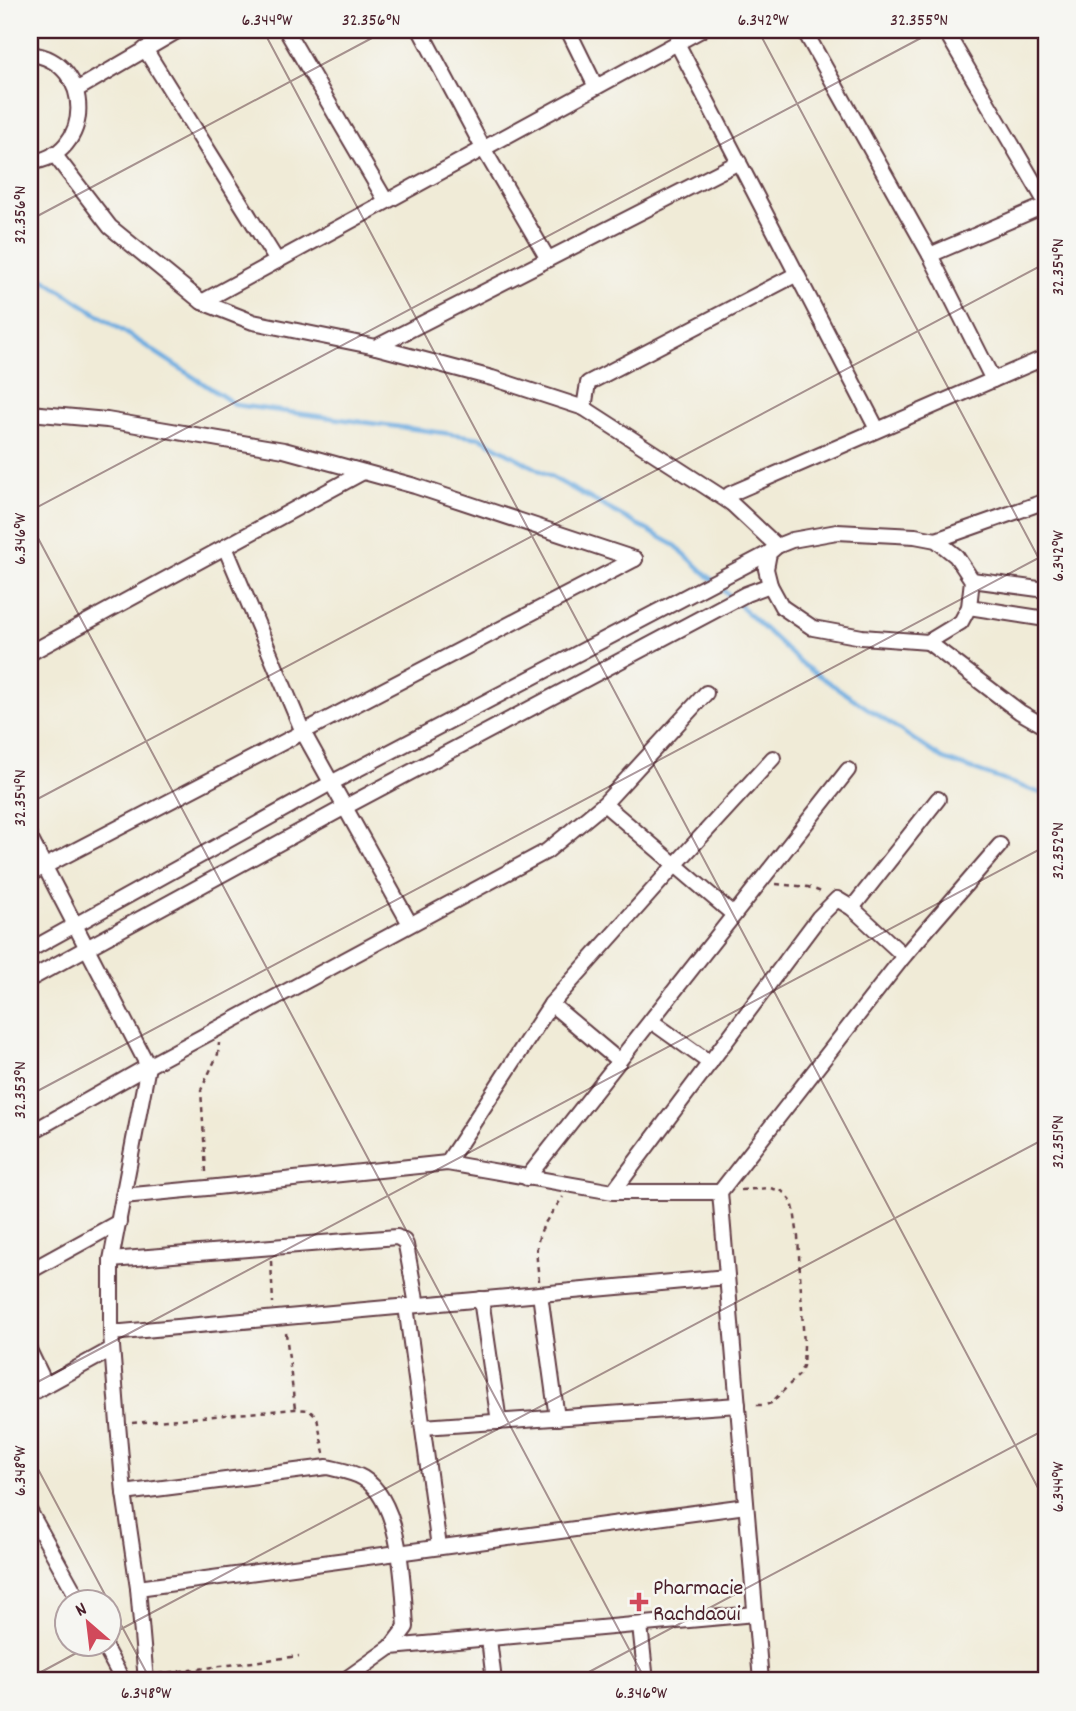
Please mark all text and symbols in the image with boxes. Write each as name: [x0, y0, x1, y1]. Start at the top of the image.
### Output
text: 6.344°W: [242, 9, 293, 34]
text: 32.356°N: [342, 9, 400, 34]
text: 6.342°W: [737, 9, 789, 34]
text: 32.355°N: [890, 9, 948, 34]
text: 32.356°N: [9, 186, 34, 244]
text: 32.354°N: [1047, 238, 1072, 296]
text: 6.346°W: [9, 512, 34, 565]
text: 6.342°W: [1047, 530, 1072, 582]
text: 32.354°N: [9, 769, 34, 827]
text: 32.352°N: [1047, 822, 1072, 880]
text: 32.353°N: [9, 1061, 34, 1119]
text: 32.351°N: [1047, 1115, 1072, 1169]
text: 6.348°W: [9, 1445, 34, 1496]
text: 6.344°W: [1047, 1461, 1072, 1512]
place label: Pharmacie Rachdaoui: [653, 1573, 743, 1632]
north arrow: [52, 1588, 122, 1658]
marker: Pharmacie Rachdaoui: [631, 1594, 647, 1610]
text: N: [71, 1597, 92, 1625]
text: 6.348°W: [121, 1682, 172, 1707]
text: 6.346°W: [615, 1682, 668, 1707]

